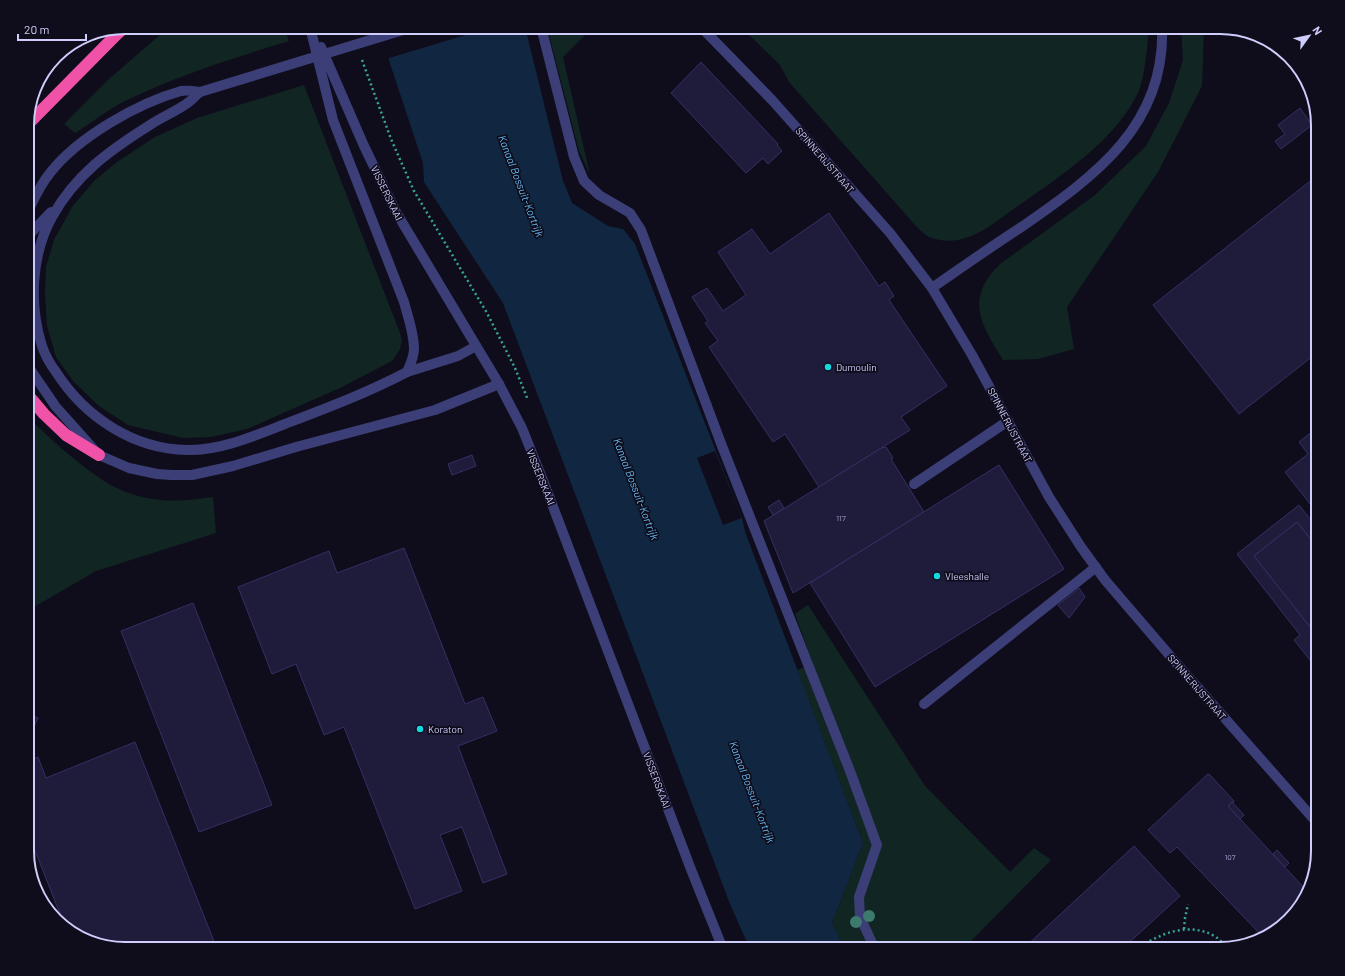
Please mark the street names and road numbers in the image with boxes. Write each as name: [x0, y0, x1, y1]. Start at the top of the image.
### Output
street label: SPINNERIJSTRAAT: [793, 125, 857, 196]
street label: VISSERSKAAI: [369, 164, 405, 222]
street label: SPINNERIJSTRAAT: [985, 385, 1035, 465]
street label: VISSERSKAAI: [524, 447, 558, 507]
street label: SPINNERIJSTRAAT: [1165, 652, 1229, 723]
street label: VISSERSKAAI: [641, 750, 673, 810]

